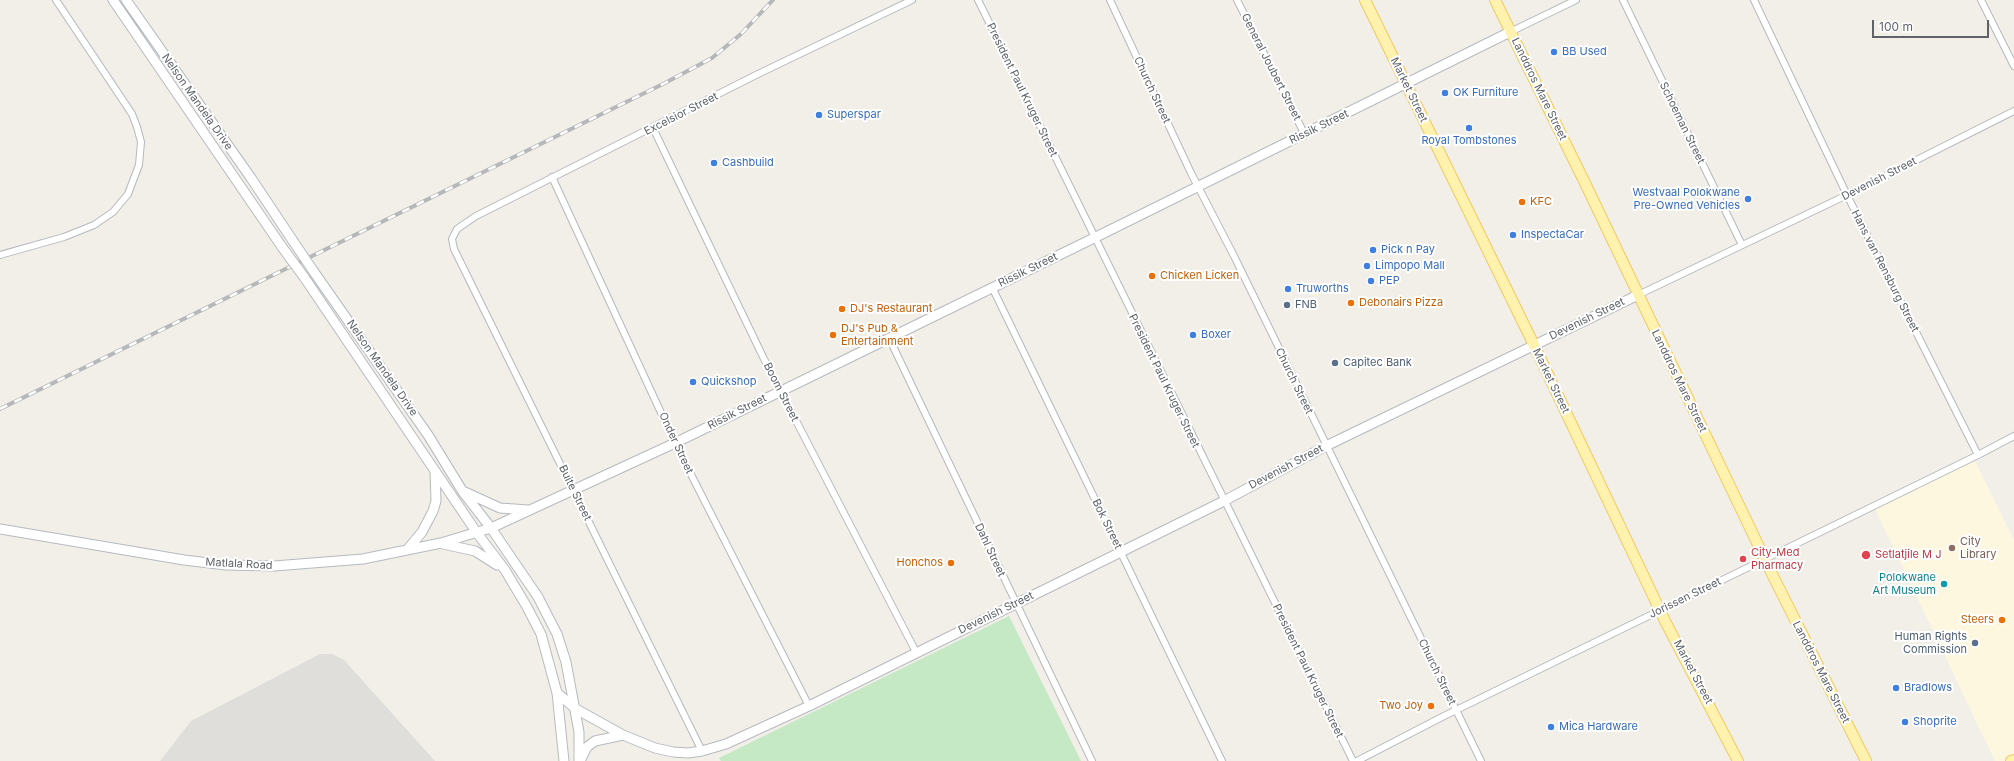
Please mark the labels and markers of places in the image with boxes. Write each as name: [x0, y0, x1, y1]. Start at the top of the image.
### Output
place label: BB Used: [1562, 45, 1607, 59]
marker: BB Used: [1549, 47, 1559, 57]
place label: OK Furniture: [1453, 86, 1518, 100]
marker: OK Furniture: [1440, 88, 1450, 98]
place label: Superspar: [827, 108, 881, 122]
marker: Superspar: [814, 110, 824, 120]
marker: Royal Tombstones: [1464, 123, 1474, 133]
place label: Royal Tombstones: [1421, 134, 1517, 148]
place label: Cashbuild: [722, 156, 774, 170]
marker: Cashbuild: [709, 158, 719, 168]
place label: Westvaal Polokwane Pre-Owned Vehicles: [1632, 186, 1740, 212]
marker: Westvaal Polokwane Pre-Owned Vehicles: [1743, 194, 1753, 204]
place label: KFC: [1530, 195, 1552, 209]
marker: KFC: [1517, 197, 1527, 207]
place label: InspectaCar: [1521, 228, 1584, 242]
marker: InspectaCar: [1508, 230, 1518, 240]
place label: Pick n Pay: [1381, 243, 1435, 257]
marker: Pick n Pay: [1368, 245, 1378, 255]
place label: Limpopo Mall: [1375, 259, 1445, 273]
marker: Limpopo Mall: [1362, 261, 1372, 271]
place label: Chicken Licken: [1160, 269, 1239, 283]
marker: Chicken Licken: [1147, 271, 1157, 281]
place label: PEP: [1379, 274, 1400, 288]
marker: PEP: [1366, 276, 1376, 286]
place label: Truworths: [1296, 282, 1349, 296]
marker: Truworths: [1283, 284, 1293, 294]
place label: Debonairs Pizza: [1359, 296, 1443, 310]
place label: FNB: [1295, 298, 1317, 312]
marker: Debonairs Pizza: [1346, 298, 1356, 308]
marker: FNB: [1282, 300, 1292, 310]
place label: DJ's Restaurant: [850, 302, 932, 316]
marker: DJ's Restaurant: [837, 304, 847, 314]
place label: DJ's Pub & Entertainment: [841, 322, 913, 348]
place label: Boxer: [1201, 328, 1231, 342]
marker: DJ's Pub & Entertainment: [828, 330, 838, 340]
marker: Boxer: [1188, 330, 1198, 340]
place label: Capitec Bank: [1343, 356, 1412, 370]
marker: Capitec Bank: [1330, 358, 1340, 368]
place label: Quickshop: [701, 375, 757, 389]
marker: Quickshop: [688, 377, 698, 387]
place label: City Library: [1960, 535, 1996, 561]
marker: City Library: [1947, 543, 1957, 553]
place label: City-Med Pharmacy: [1751, 546, 1803, 572]
place label: Setlatjile M J: [1875, 548, 1941, 562]
marker: Setlatjile M J: [1860, 549, 1872, 561]
marker: City-Med Pharmacy: [1738, 554, 1748, 564]
place label: Honchos: [897, 556, 943, 570]
marker: Honchos: [946, 558, 956, 568]
place label: Polokwane Art Museum: [1873, 571, 1936, 597]
marker: Polokwane Art Museum: [1939, 579, 1949, 589]
place label: Steers: [1961, 613, 1994, 627]
marker: Steers: [1997, 615, 2007, 625]
place label: Human Rights Commission: [1895, 630, 1967, 656]
marker: Human Rights Commission: [1970, 638, 1980, 648]
place label: Bradlows: [1904, 681, 1952, 695]
marker: Bradlows: [1891, 683, 1901, 693]
place label: Two Joy: [1379, 699, 1423, 713]
marker: Two Joy: [1426, 701, 1436, 711]
place label: Shoprite: [1913, 715, 1957, 729]
marker: Shoprite: [1900, 717, 1910, 727]
place label: Mica Hardware: [1559, 720, 1638, 734]
marker: Mica Hardware: [1546, 722, 1556, 732]

